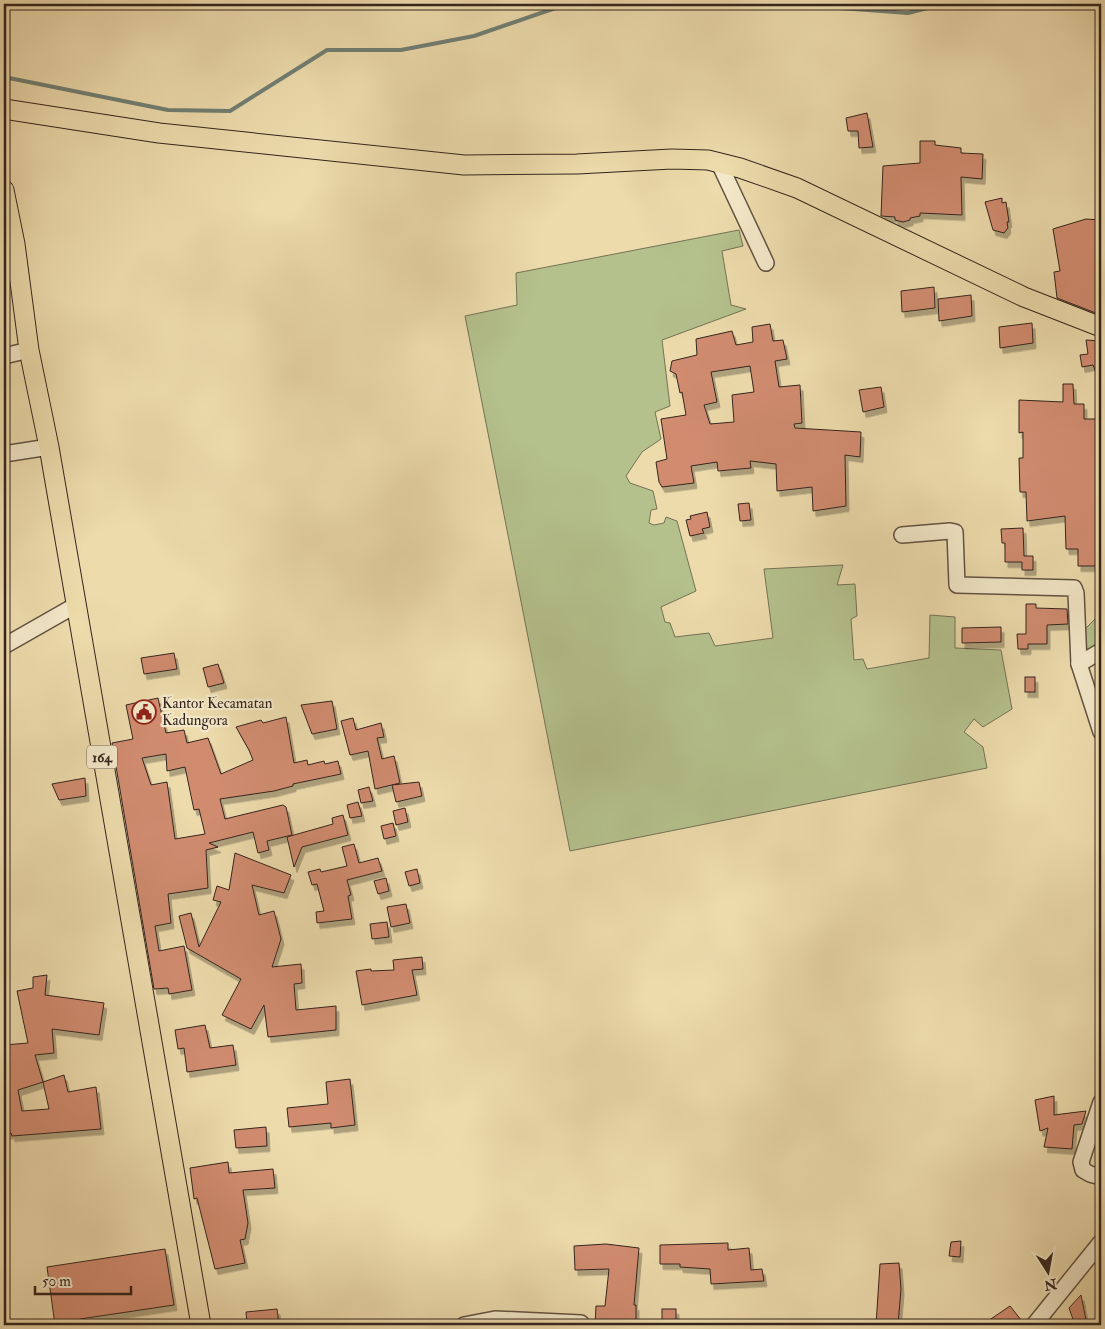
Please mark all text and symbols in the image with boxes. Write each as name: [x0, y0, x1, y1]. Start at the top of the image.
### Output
place label: Kantor Kecamatan Kadungora: [162, 694, 273, 730]
public building icon: Kantor Kecamatan Kadungora: [131, 699, 157, 725]
road number: 164: [87, 746, 117, 769]
north arrow: [1022, 1246, 1072, 1296]
scale bar: [35, 1264, 131, 1296]
text: 50 m: [42, 1272, 71, 1291]
text: N: [1042, 1275, 1059, 1294]

